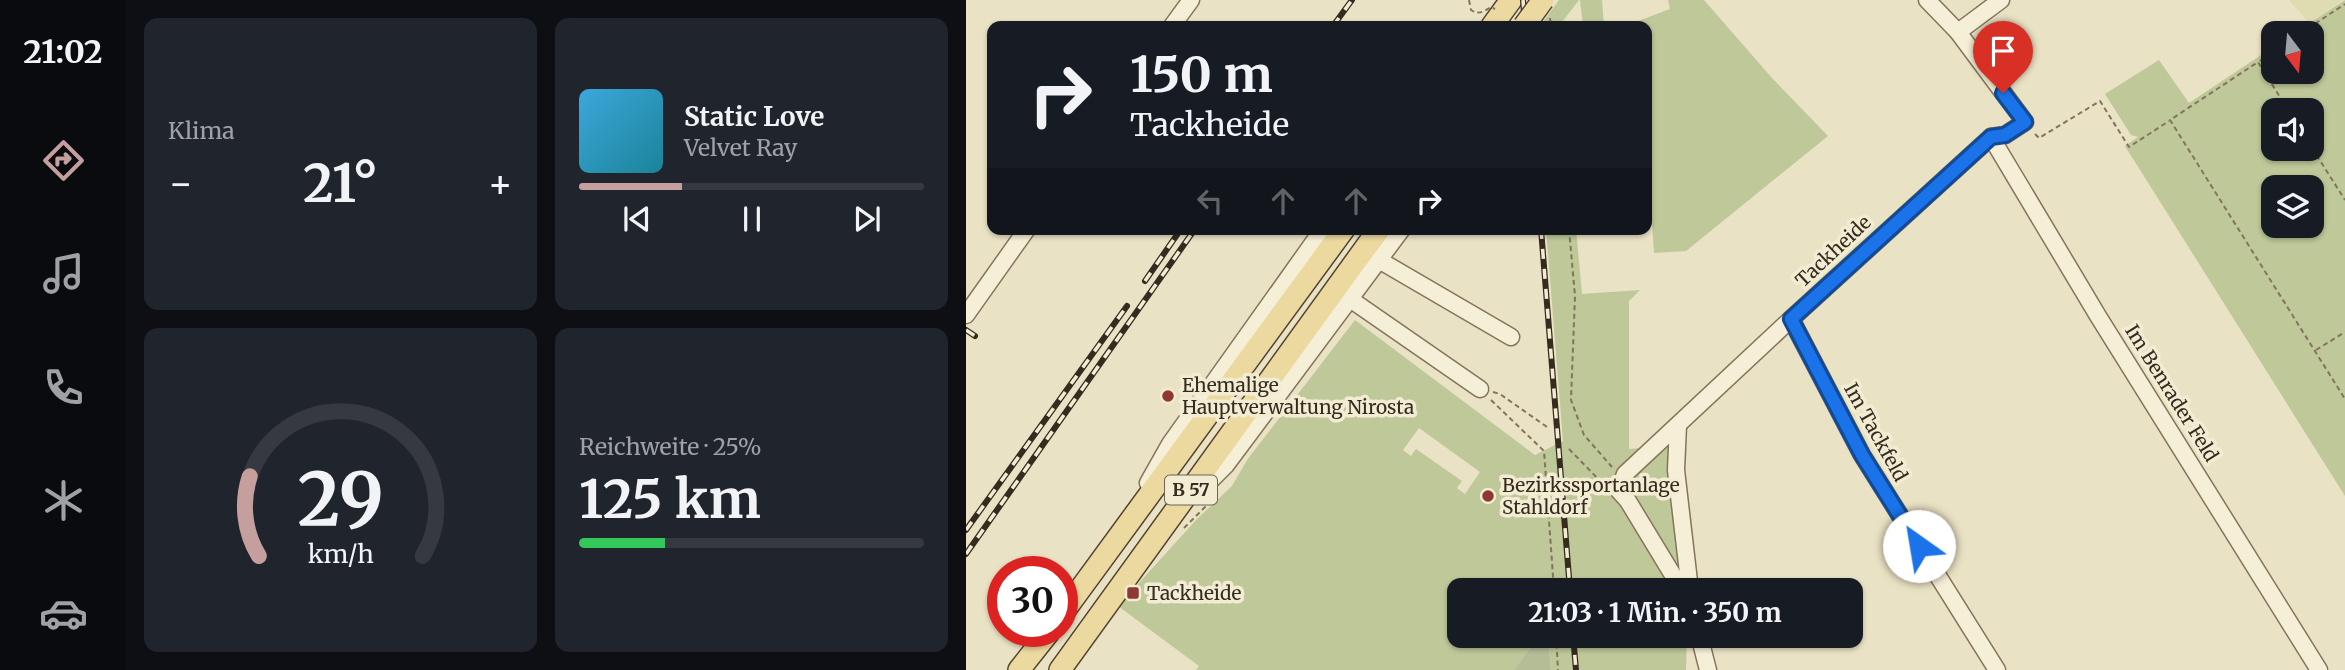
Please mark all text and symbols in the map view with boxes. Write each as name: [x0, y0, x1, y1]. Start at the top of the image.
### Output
pin: [1973, 21, 2033, 93]
north arrow: [2261, 21, 2324, 84]
map controls: [2261, 21, 2324, 238]
text: 21:02: [23, 32, 103, 72]
icon: arrive: [1984, 32, 2022, 70]
text: 150 m: [1130, 44, 1273, 105]
icon: right: [1015, 49, 1106, 140]
button: sound: [2261, 98, 2324, 161]
text: Static Love: [684, 100, 824, 133]
text: Tackheide: [1130, 105, 1289, 145]
text: Klima: [168, 116, 235, 145]
text: Velvet Ray: [684, 133, 797, 162]
icon: directions: [39, 136, 88, 185]
text: 21°: [303, 151, 378, 216]
text: −: [168, 160, 193, 207]
text: +: [488, 160, 513, 207]
button: layers: [2261, 175, 2324, 238]
icon: left: [1191, 182, 1229, 220]
icon: ahead: [1264, 182, 1302, 220]
icon: ahead: [1337, 182, 1375, 220]
icon: right: [1410, 182, 1448, 220]
icon: previous: [618, 200, 656, 238]
icon: pause: [733, 200, 771, 238]
icon: next: [848, 200, 886, 238]
street label: Tackheide: [1790, 210, 1876, 292]
icon: music: [39, 249, 88, 298]
street label: Im Benrader Feld: [2120, 320, 2224, 466]
icon: phone: [39, 363, 88, 412]
place label: Ehemalige Hauptverwaltung Nirosta: [1182, 373, 1414, 419]
street label: Im Tackfeld: [1839, 379, 1913, 485]
marker: Ehemalige Hauptverwaltung Nirosta: [1160, 388, 1176, 404]
text: Reichweite · 25%: [579, 432, 762, 461]
text: 29: [297, 454, 384, 546]
text: 125 km: [579, 467, 761, 532]
place label: Bezirkssportanlage Stahldorf: [1502, 473, 1680, 519]
icon: climate: [39, 476, 88, 525]
road number: B 57: [1165, 476, 1217, 504]
marker: Bezirkssportanlage Stahldorf: [1480, 488, 1496, 504]
position arrow: [1882, 509, 1956, 583]
text: km/h: [307, 538, 374, 570]
speed limit sign: 30: [987, 556, 1078, 647]
place label: Tackheide: [1147, 581, 1242, 605]
marker: Tackheide: [1125, 585, 1141, 601]
icon: car: [39, 589, 88, 638]
text: 21:03 · 1 Min. · 350 m: [1528, 596, 1782, 629]

